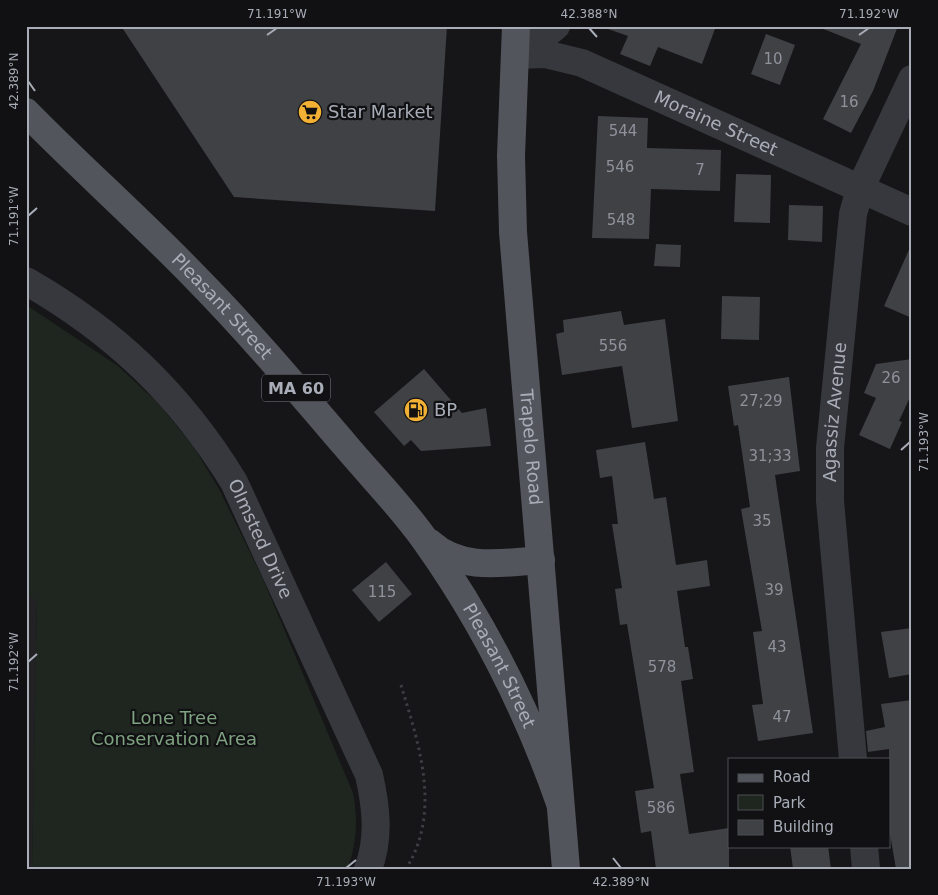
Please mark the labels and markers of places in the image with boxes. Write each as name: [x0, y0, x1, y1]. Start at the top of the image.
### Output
supermarket icon: Star Market: [297, 99, 323, 125]
place label: Star Market: [328, 101, 433, 122]
fuel station icon: BP: [403, 397, 429, 423]
place label: BP: [434, 399, 457, 420]

